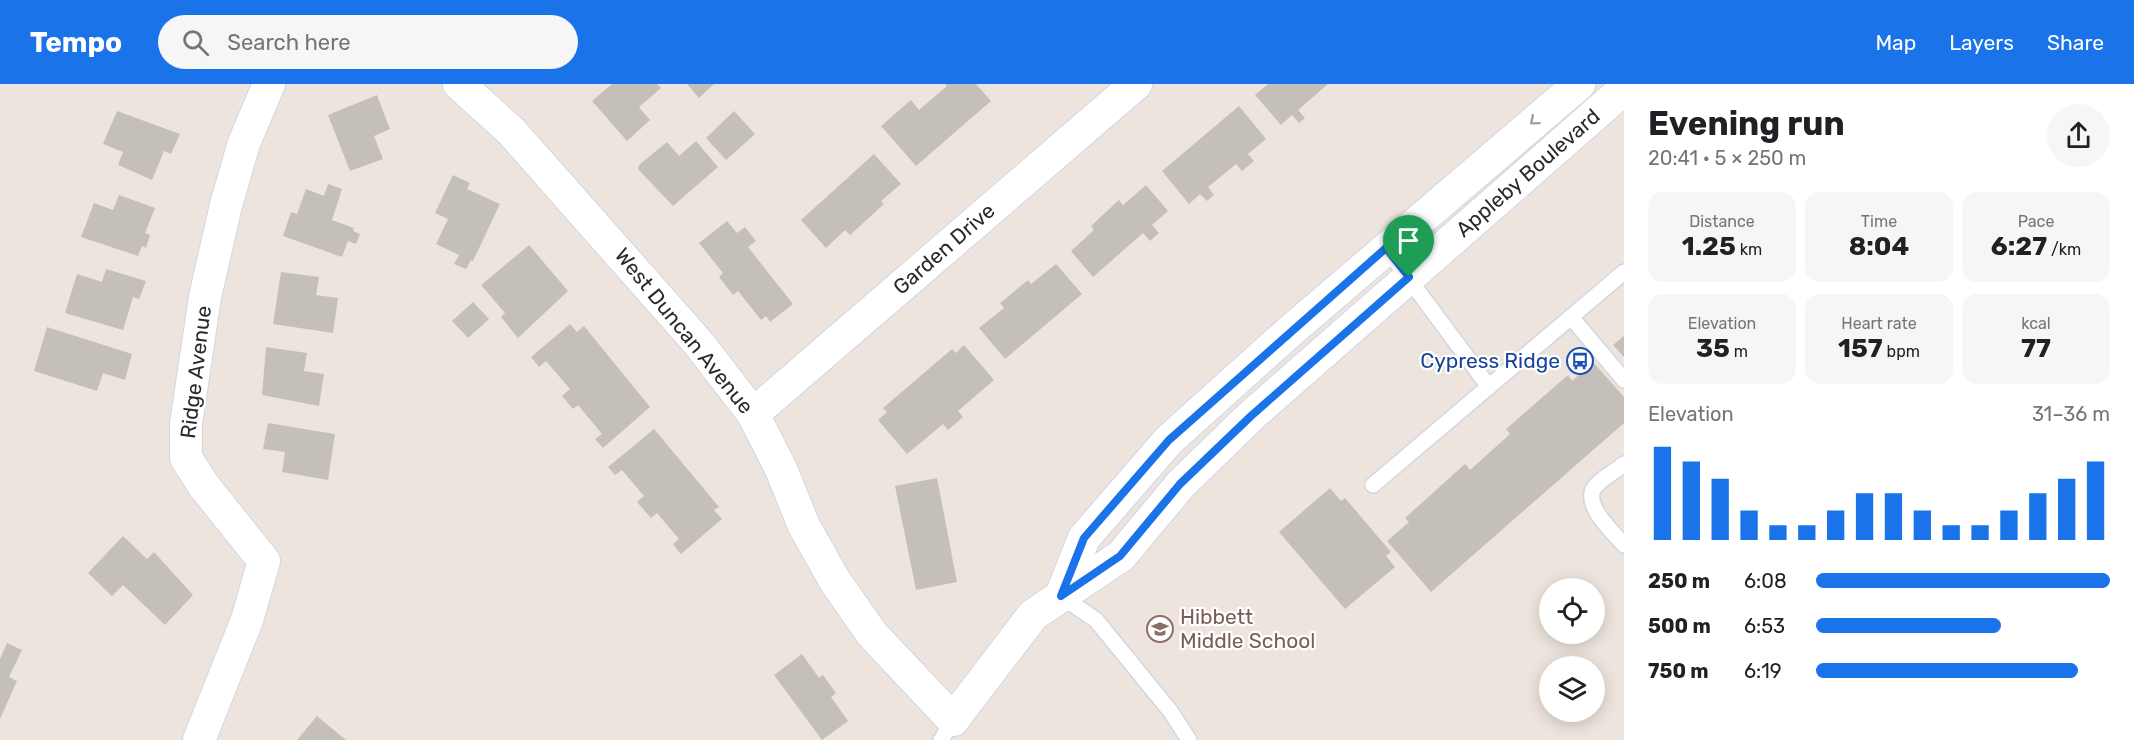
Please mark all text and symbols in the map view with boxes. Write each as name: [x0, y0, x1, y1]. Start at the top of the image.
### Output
search box: [158, 15, 578, 69]
text: Tempo: [30, 26, 122, 59]
icon: search: [179, 26, 212, 59]
text: Search here: [227, 29, 351, 56]
text: Map: [1875, 30, 1916, 55]
text: Layers: [1949, 30, 2014, 55]
text: Share: [2047, 30, 2104, 55]
street label: Appleby Boulevard: [1451, 103, 1605, 242]
text: Evening run: [1648, 104, 1845, 143]
button: share: [2047, 104, 2110, 167]
one-way arrow: [1530, 114, 1541, 125]
text: 20:41 · 5 × 250 m: [1648, 146, 1806, 170]
street label: Garden Drive: [888, 198, 1000, 299]
text: Distance: [1689, 212, 1755, 231]
text: Time: [1861, 212, 1897, 231]
text: Pace: [2018, 212, 2054, 231]
pin: [1383, 215, 1434, 277]
icon: arrive: [1392, 224, 1425, 257]
text: 1.25: [1682, 231, 1736, 262]
text: 8:04: [1849, 231, 1909, 262]
text: 6:27: [1991, 231, 2047, 262]
text: km: [1736, 240, 1762, 259]
text: /km: [2047, 240, 2081, 259]
street label: West Duncan Avenue: [610, 243, 759, 419]
street label: Ridge Avenue: [175, 304, 216, 440]
text: Elevation: [1688, 314, 1756, 333]
text: Heart rate: [1841, 314, 1917, 333]
text: kcal: [2021, 314, 2051, 333]
text: 35: [1696, 333, 1730, 364]
text: 157: [1838, 333, 1883, 364]
text: 77: [2021, 333, 2051, 364]
text: m: [1730, 342, 1748, 361]
text: bpm: [1883, 342, 1920, 361]
bus stop icon: Cypress Ridge: [1565, 346, 1595, 376]
place label: Cypress Ridge: [1420, 348, 1560, 373]
text: Elevation: [1648, 402, 1734, 426]
text: 31–36 m: [2032, 402, 2110, 426]
text: 250 m: [1648, 569, 1710, 593]
text: 6:08: [1744, 569, 1787, 593]
map controls: [1539, 578, 1605, 722]
button: locate: [1539, 578, 1605, 644]
place label: Hibbett Middle School: [1180, 604, 1315, 653]
school or university icon: Hibbett Middle School: [1145, 614, 1175, 644]
text: 500 m: [1648, 614, 1711, 638]
text: 6:53: [1744, 614, 1785, 638]
button: layers: [1539, 656, 1605, 722]
text: 750 m: [1648, 659, 1709, 683]
text: 6:19: [1744, 659, 1782, 683]

